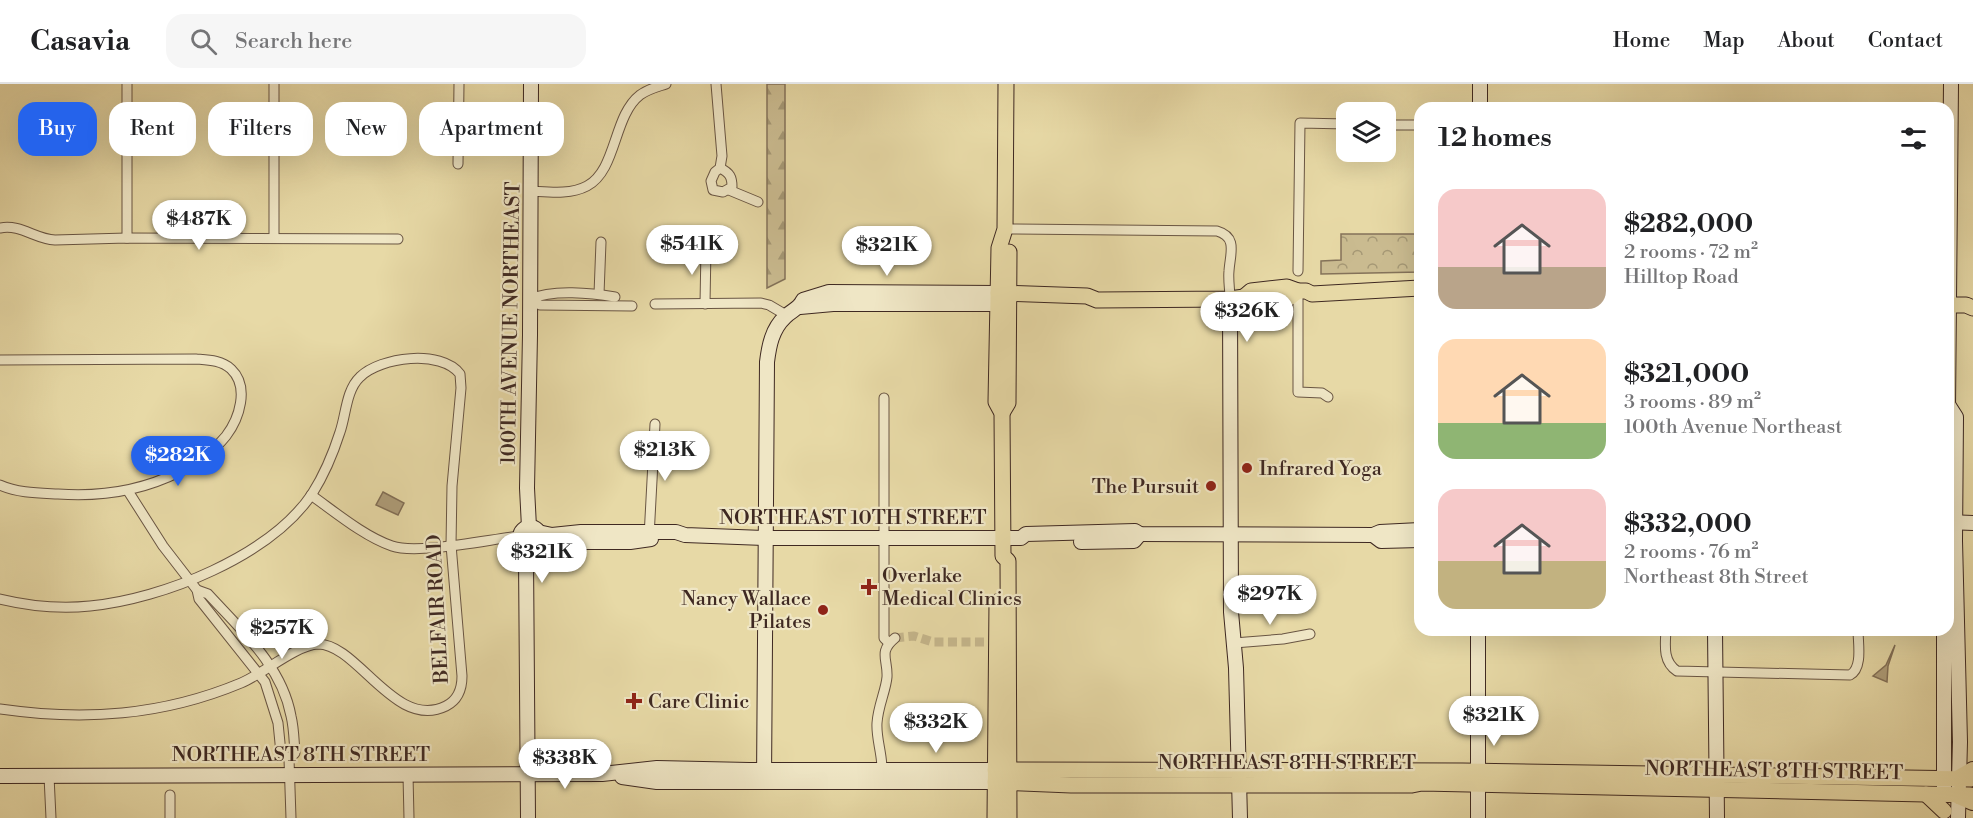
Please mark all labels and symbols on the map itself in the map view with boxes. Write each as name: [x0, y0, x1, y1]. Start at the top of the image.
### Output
street label: 100TH AVENUE NORTHEAST: [497, 181, 526, 465]
pin: $487K: [157, 200, 241, 251]
pin: $541K: [650, 225, 734, 276]
pin: $321K: [845, 226, 929, 277]
pin: $326K: [1205, 292, 1289, 343]
pin: $213K: [623, 431, 707, 482]
pin: $282K: [136, 436, 220, 487]
place label: Infrared Yoga: [1259, 457, 1383, 482]
marker: Infrared Yoga: [1240, 461, 1254, 475]
place label: The Pursuit: [1092, 475, 1199, 500]
marker: The Pursuit: [1204, 479, 1218, 493]
street label: NORTHEAST 10TH STREET: [719, 506, 987, 531]
pin: $321K: [500, 533, 584, 584]
street label: BELFAIR ROAD: [422, 534, 455, 685]
place label: Overlake Medical Clinics: [882, 564, 1022, 612]
pin: $297K: [1228, 575, 1312, 626]
marker: Overlake Medical Clinics: [860, 578, 878, 596]
place label: Nancy Wallace Pilates: [681, 587, 811, 635]
marker: Nancy Wallace Pilates: [816, 603, 830, 617]
pin: $257K: [240, 609, 324, 660]
place label: Care Clinic: [648, 690, 749, 715]
marker: Care Clinic: [625, 692, 643, 710]
pin: $321K: [1452, 696, 1536, 747]
pin: $332K: [894, 703, 978, 754]
pin: $338K: [523, 739, 607, 790]
street label: NORTHEAST 8TH STREET: [172, 743, 430, 768]
street label: NORTHEAST 8TH STREET: [1158, 751, 1416, 776]
street label: NORTHEAST 8TH STREET: [1645, 757, 1903, 786]

